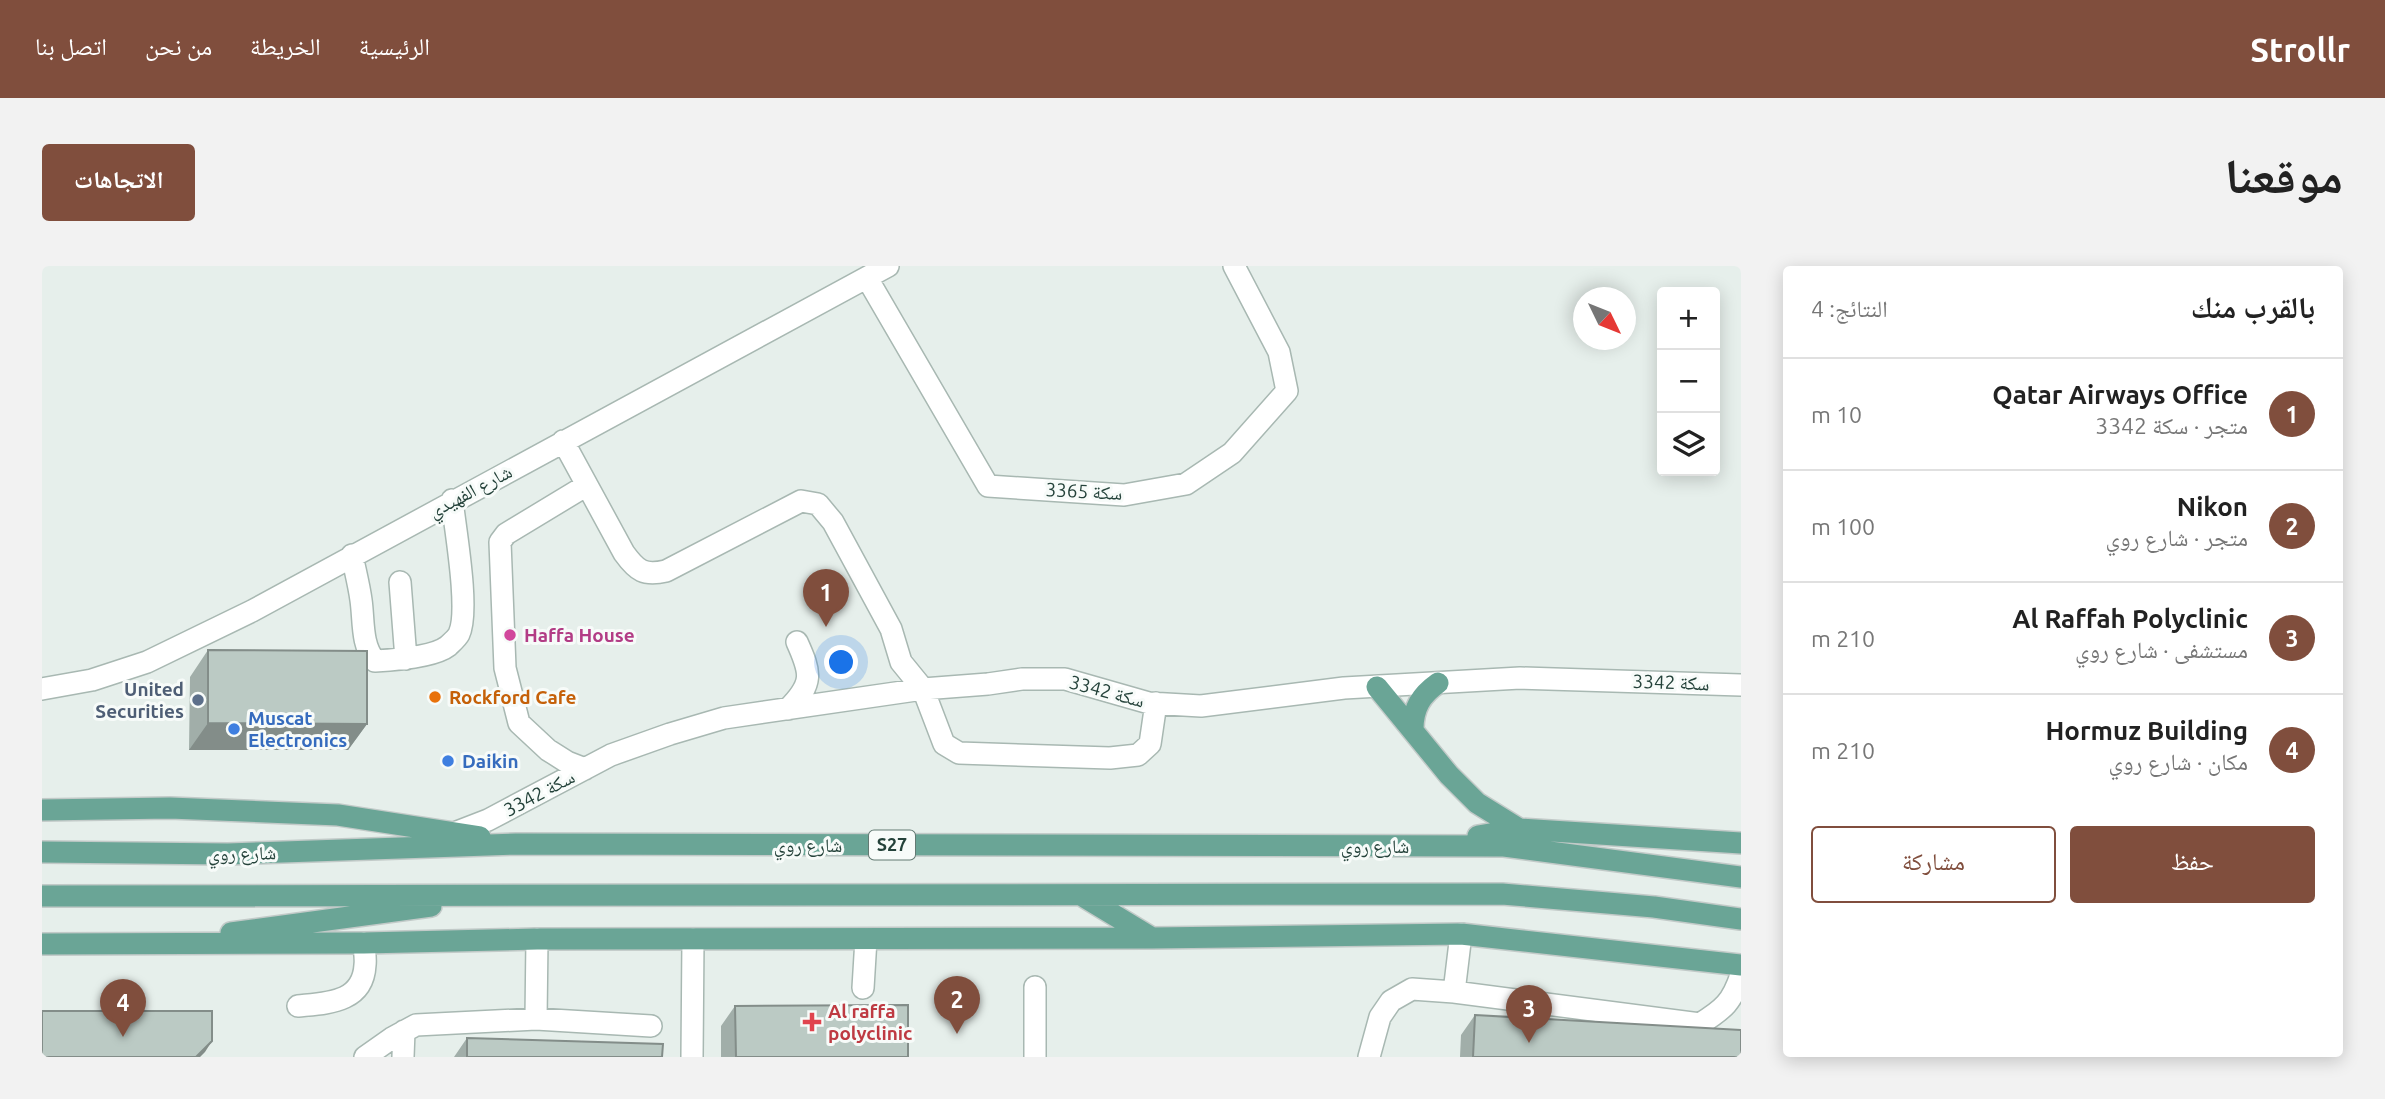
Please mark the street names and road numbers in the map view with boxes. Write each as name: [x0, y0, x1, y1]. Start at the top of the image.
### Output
street label: شارع الفهيدي: [425, 460, 518, 526]
street label: سكة 3365: [1045, 478, 1123, 504]
street label: سكة 3342: [1067, 670, 1147, 712]
street label: سكة 3342: [1632, 670, 1710, 694]
street label: سكة 3342: [500, 765, 578, 821]
road number: S27: [869, 830, 915, 860]
street label: شارع روي: [774, 834, 842, 861]
street label: شارع روي: [1341, 835, 1409, 862]
street label: شارع روي: [208, 841, 276, 869]

